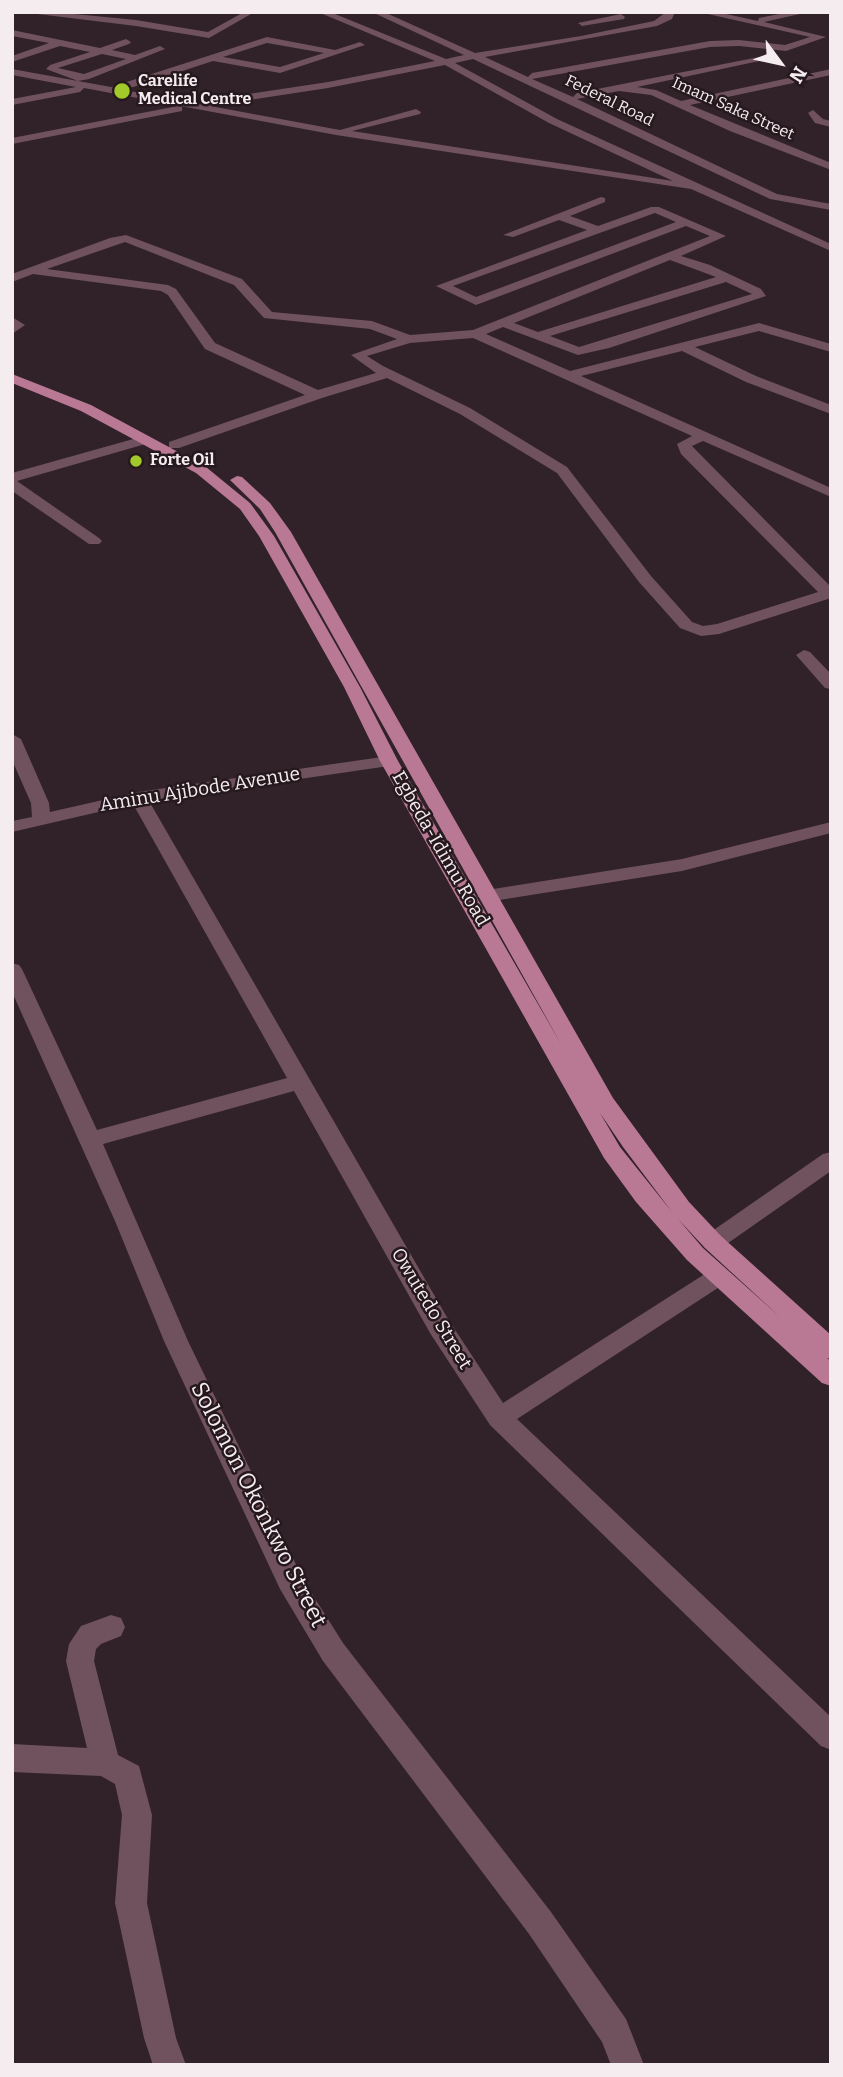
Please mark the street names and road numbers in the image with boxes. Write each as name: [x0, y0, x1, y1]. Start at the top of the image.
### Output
street label: Federal Road: [562, 71, 656, 131]
street label: Imam Saka Street: [669, 73, 797, 145]
street label: Aminu Ajibode Avenue: [98, 763, 302, 817]
street label: Egbeda-Idimu Road: [386, 768, 494, 930]
street label: Owutedo Street: [386, 1244, 476, 1374]
street label: Solomon Okonkwo Street: [184, 1378, 332, 1632]

